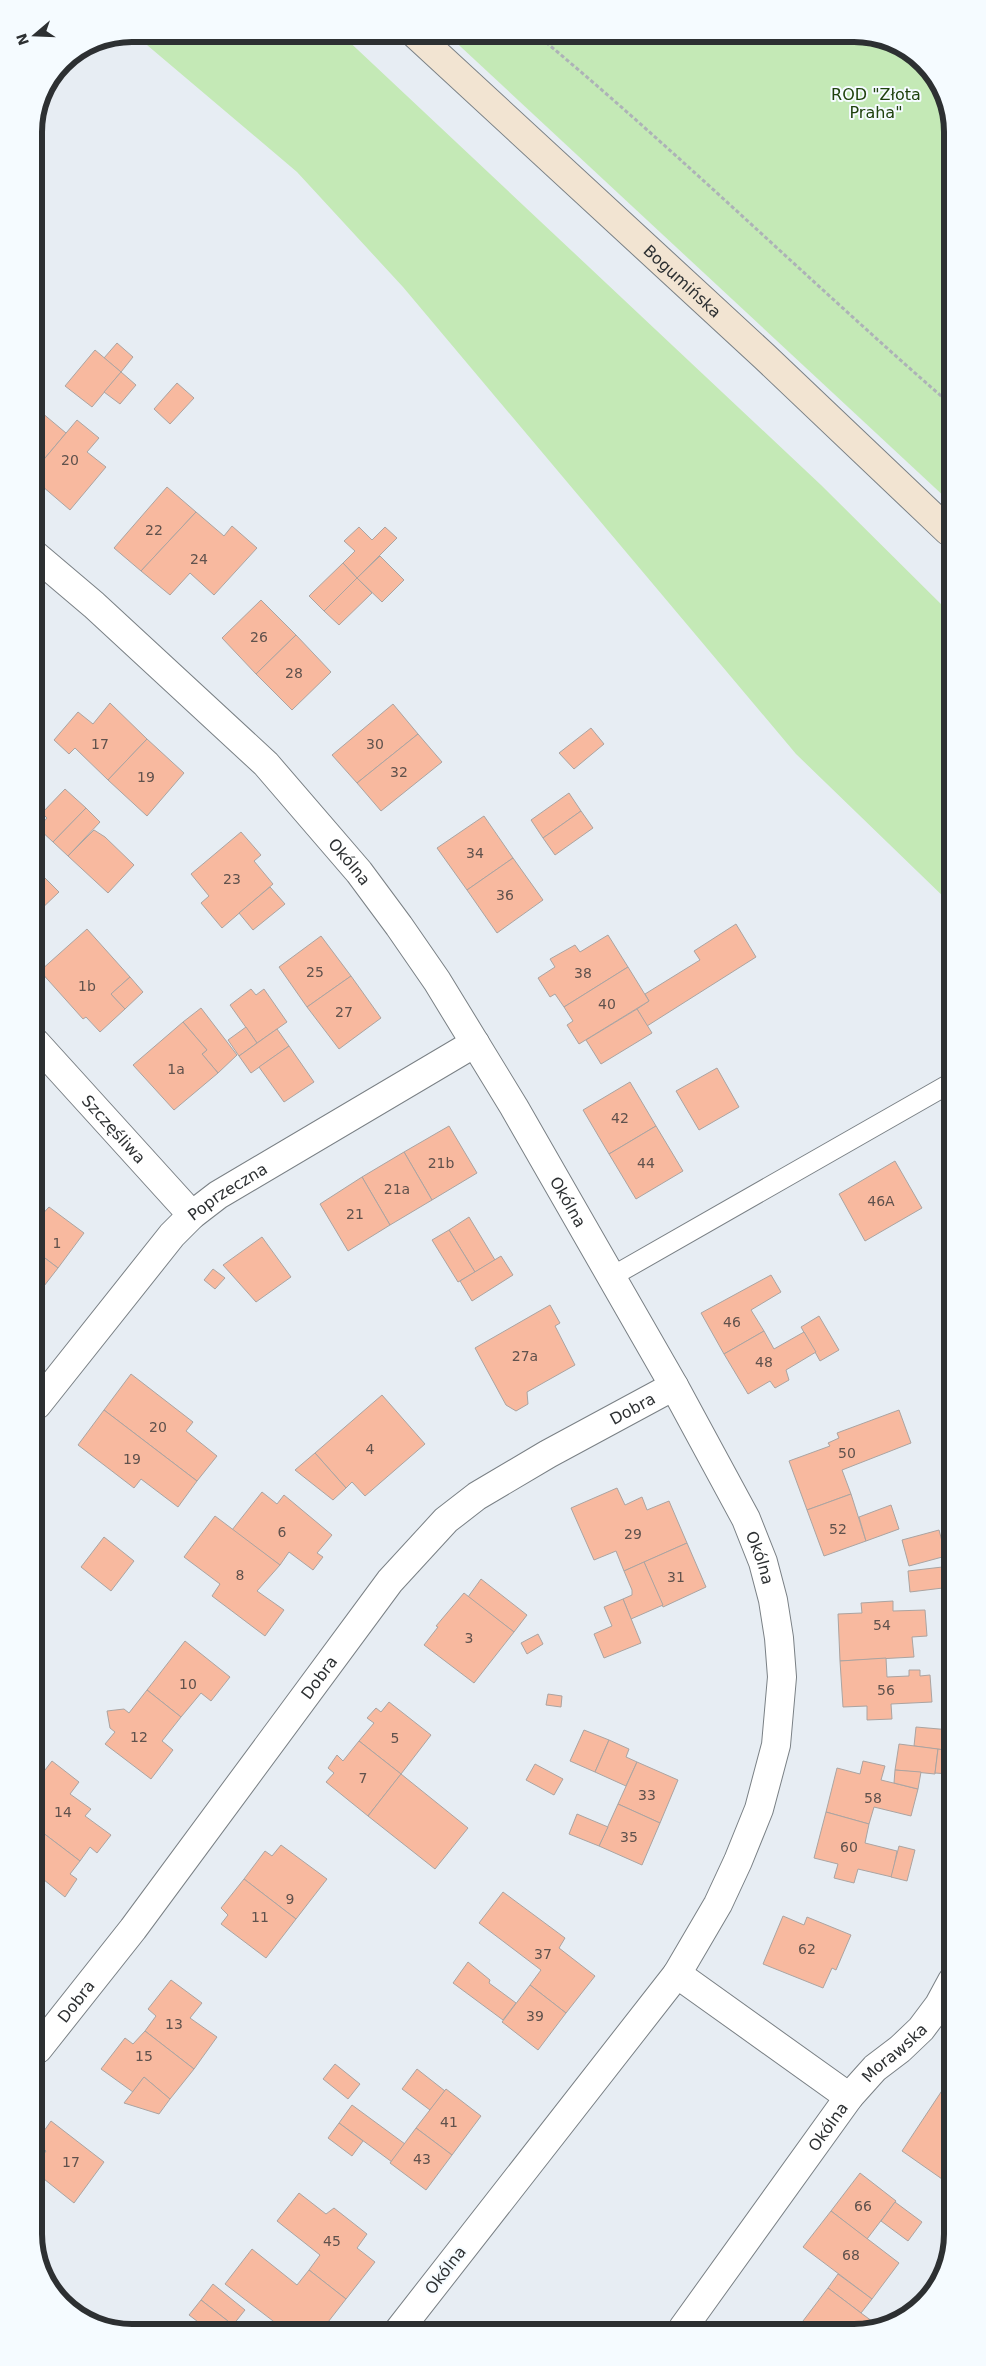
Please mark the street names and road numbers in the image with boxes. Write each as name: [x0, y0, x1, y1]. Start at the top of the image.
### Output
street label: Bogumińska: [640, 241, 725, 322]
street label: Okólna: [324, 834, 374, 889]
street label: Szczęśliwa: [78, 1091, 149, 1167]
street label: Poprzeczna: [184, 1159, 271, 1225]
street label: Okólna: [546, 1173, 590, 1231]
street label: Dobra: [607, 1389, 658, 1429]
street label: Okólna: [742, 1528, 778, 1587]
street label: Dobra: [297, 1652, 341, 1703]
street label: Dobra: [54, 1977, 99, 2026]
street label: Morawska: [858, 2020, 931, 2086]
street label: Okólna: [804, 2099, 852, 2155]
street label: Okólna: [421, 2243, 470, 2298]

